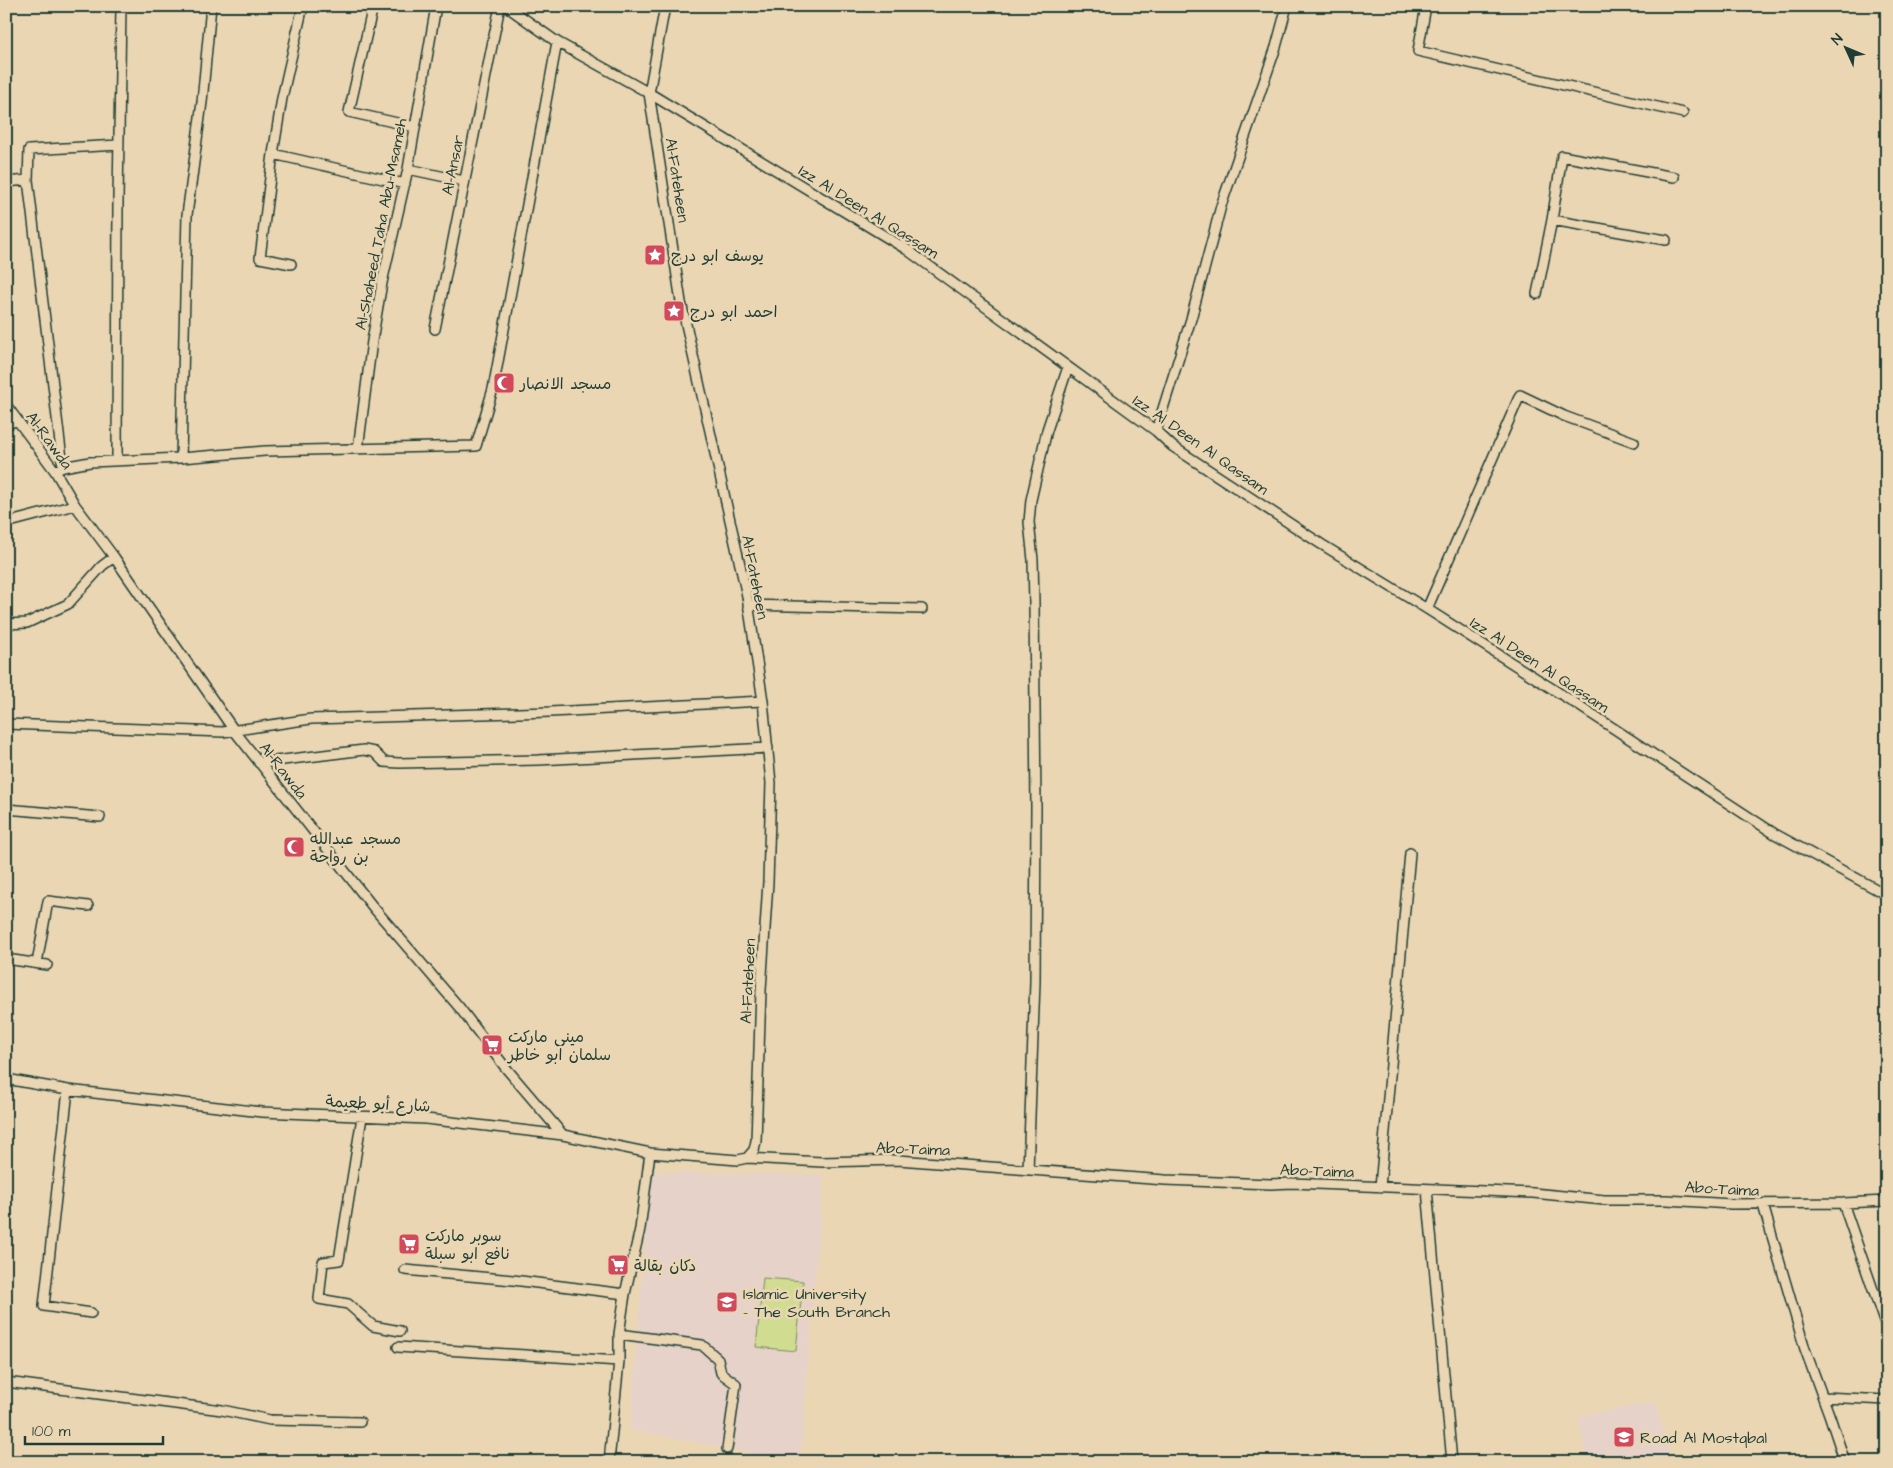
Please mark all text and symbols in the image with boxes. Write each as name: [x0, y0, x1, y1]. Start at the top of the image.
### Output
north arrow: [1820, 22, 1870, 72]
text: N: [1827, 29, 1848, 50]
street label: Al-Shaheed Taha Abu-Msameh: [350, 116, 412, 332]
street label: Al-Ansar: [436, 133, 470, 197]
street label: Al-Fateheen: [659, 136, 695, 224]
street label: Izz Al Deen Al Qassam: [794, 160, 943, 264]
place icon: يوسف ابو درج: [643, 243, 667, 267]
place label: يوسف ابو درج: [671, 245, 764, 267]
place icon: احمد ابو درج: [662, 299, 686, 323]
place label: احمد ابو درج: [690, 301, 777, 323]
mosque icon: مسجد الانصار: [492, 371, 516, 395]
place label: مسجد الانصار: [518, 373, 611, 395]
street label: Izz Al Deen Al Qassam: [1128, 390, 1273, 500]
street label: Al-Rawda: [21, 407, 78, 474]
street label: Al-Fateheen: [736, 533, 774, 621]
street label: Izz Al Deen Al Qassam: [1466, 612, 1614, 718]
street label: Al-Rawda: [254, 738, 312, 804]
place label: مسجد عبدالله بن رواحة: [310, 828, 401, 868]
mosque icon: مسجد عبدالله بن رواحة: [282, 835, 306, 859]
street label: Al-Fateheen: [735, 938, 761, 1024]
place label: ميني ماركت سلمان ابو خاطر: [506, 1026, 611, 1066]
supermarket icon: ميني ماركت سلمان ابو خاطر: [480, 1033, 504, 1057]
street label: شارع أبو طعيمة: [325, 1090, 431, 1118]
street label: Abo-Taima: [875, 1137, 950, 1161]
street label: Abo-Taima: [1279, 1159, 1354, 1183]
street label: Abo-Taima: [1684, 1176, 1760, 1202]
place label: سوبر ماركت نافع ابو سبلة: [425, 1225, 510, 1265]
supermarket icon: سوبر ماركت نافع ابو سبلة: [397, 1232, 421, 1256]
supermarket icon: دكان بقالة: [606, 1253, 630, 1277]
place label: دكان بقالة: [634, 1255, 696, 1277]
place label: Islamic University - The South Branch: [743, 1283, 890, 1323]
school or university icon: Islamic University - The South Branch: [715, 1290, 739, 1314]
scale bar: [25, 1413, 162, 1445]
text: 100 m: [32, 1421, 71, 1442]
school or university icon: Road Al Mostqbal: [1612, 1425, 1636, 1449]
place label: Road Al Mostqbal: [1640, 1427, 1767, 1449]

